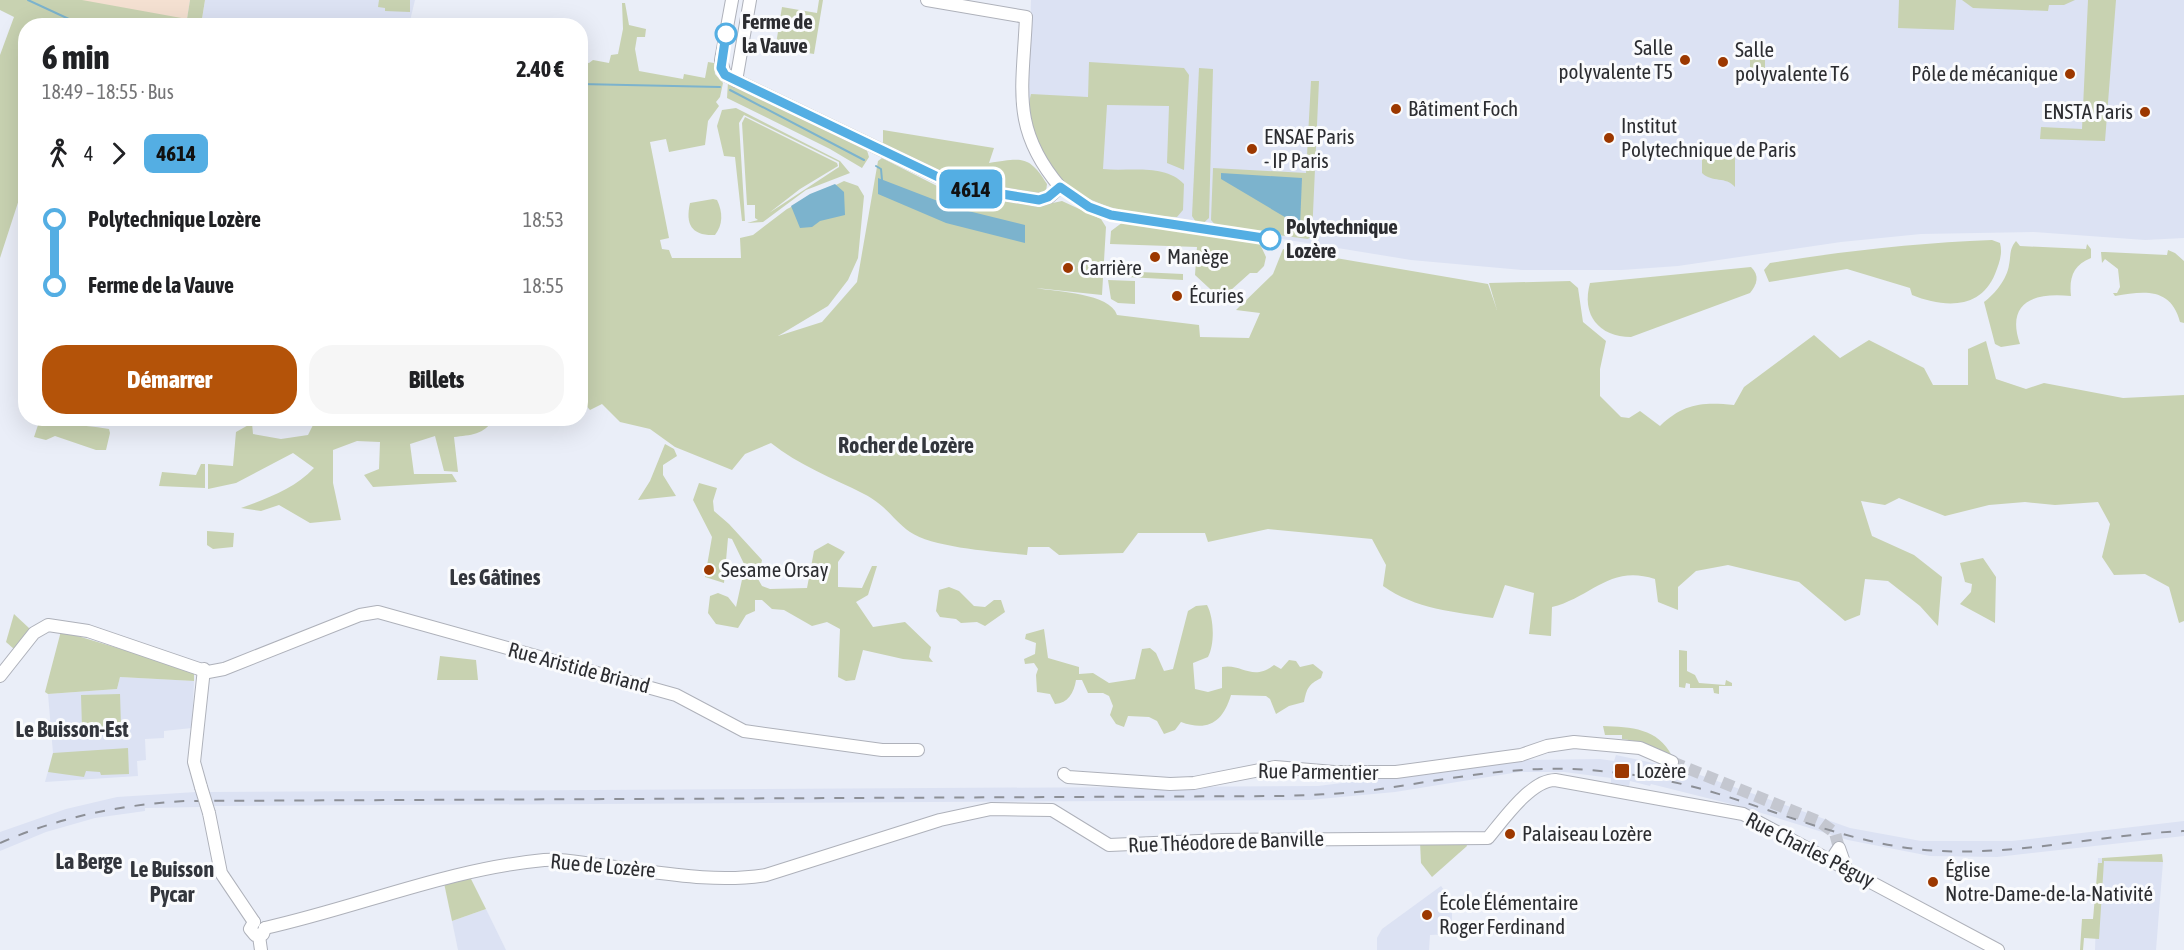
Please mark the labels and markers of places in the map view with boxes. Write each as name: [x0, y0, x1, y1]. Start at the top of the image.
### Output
place label: Ferme de la Vauve: [742, 9, 813, 57]
marker: Ferme de la Vauve: [715, 23, 737, 45]
place label: Salle polyvalente T5: [1559, 35, 1673, 83]
place label: Salle polyvalente T6: [1735, 37, 1850, 85]
marker: Salle polyvalente T5: [1678, 53, 1692, 67]
marker: Salle polyvalente T6: [1716, 55, 1730, 69]
place label: Pôle de mécanique: [1911, 61, 2058, 85]
marker: Pôle de mécanique: [2063, 67, 2077, 81]
place label: Bâtiment Foch: [1408, 96, 1518, 120]
place label: ENSTA Paris: [2043, 99, 2133, 123]
marker: Bâtiment Foch: [1389, 102, 1403, 116]
marker: ENSTA Paris: [2138, 105, 2152, 119]
place label: Institut Polytechnique de Paris: [1621, 113, 1796, 161]
place label: ENSAE Paris - IP Paris: [1264, 124, 1354, 172]
marker: Institut Polytechnique de Paris: [1602, 131, 1616, 145]
marker: ENSAE Paris - IP Paris: [1245, 142, 1259, 156]
place label: Polytechnique Lozère: [1286, 214, 1398, 262]
marker: Polytechnique Lozère: [1259, 228, 1281, 250]
place label: Manège: [1167, 244, 1229, 268]
marker: Manège: [1148, 250, 1162, 264]
place label: Carrière: [1080, 255, 1142, 279]
marker: Carrière: [1061, 261, 1075, 275]
place label: Écuries: [1189, 283, 1244, 307]
marker: Écuries: [1170, 289, 1184, 303]
place label: Sesame Orsay: [721, 557, 829, 581]
marker: Sesame Orsay: [702, 563, 716, 577]
place label: Lozère: [1636, 758, 1686, 782]
marker: Lozère: [1613, 762, 1631, 780]
place label: Palaiseau Lozère: [1522, 821, 1652, 845]
marker: Palaiseau Lozère: [1503, 827, 1517, 841]
place label: Église Notre-Dame-de-la-Nativité: [1945, 857, 2153, 905]
marker: Église Notre-Dame-de-la-Nativité: [1926, 875, 1940, 889]
place label: École Élémentaire Roger Ferdinand: [1439, 890, 1578, 938]
marker: École Élémentaire Roger Ferdinand: [1420, 908, 1434, 922]

